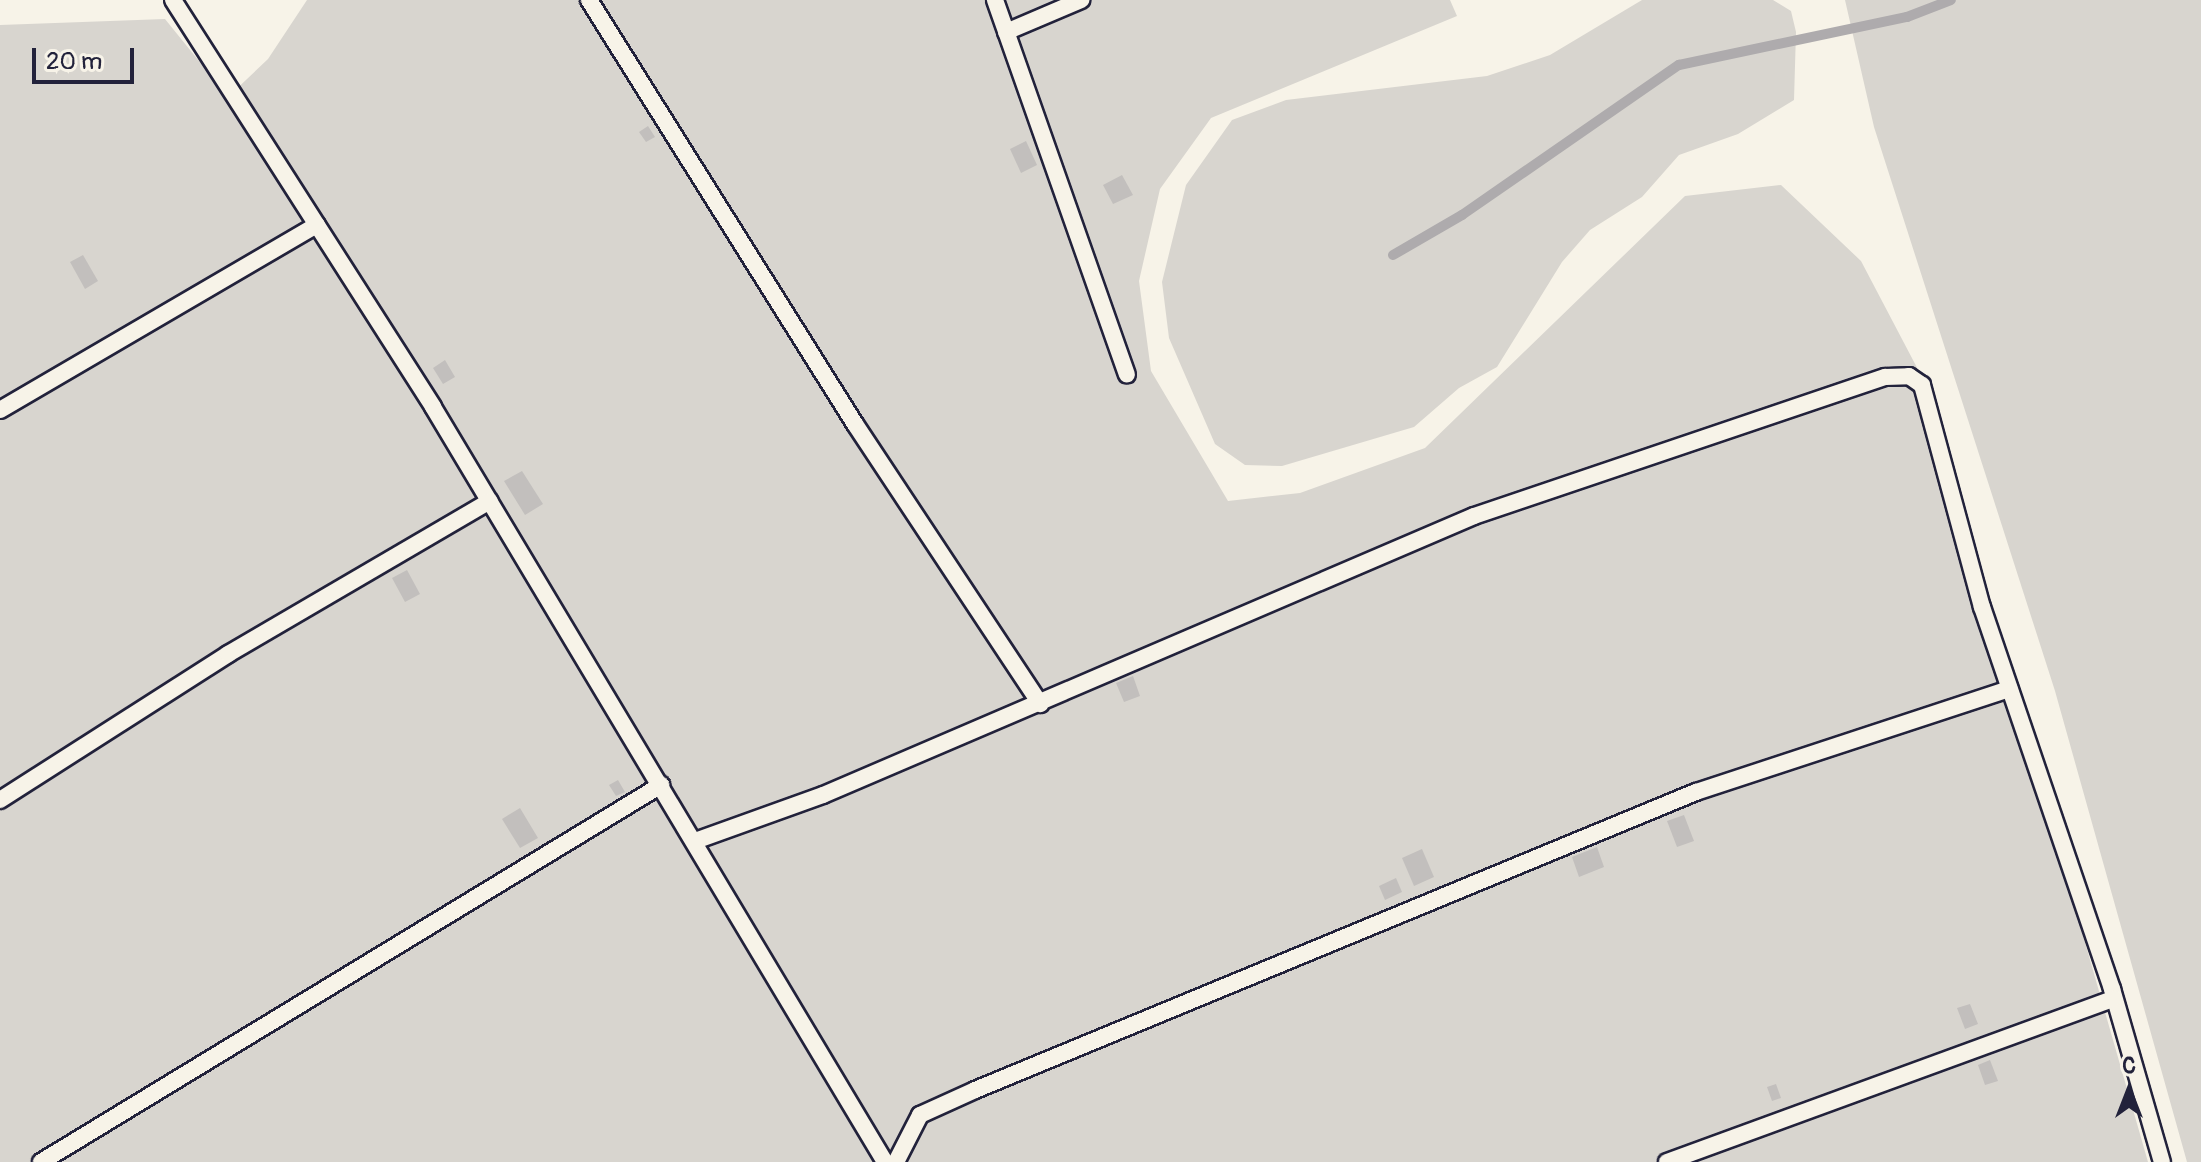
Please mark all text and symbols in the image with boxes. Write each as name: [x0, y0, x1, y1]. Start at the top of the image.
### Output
scale bar: [36, 32, 138, 82]
text: 20 m: [46, 47, 102, 76]
north arrow: [2089, 1050, 2169, 1130]
text: С: [2122, 1052, 2136, 1080]

